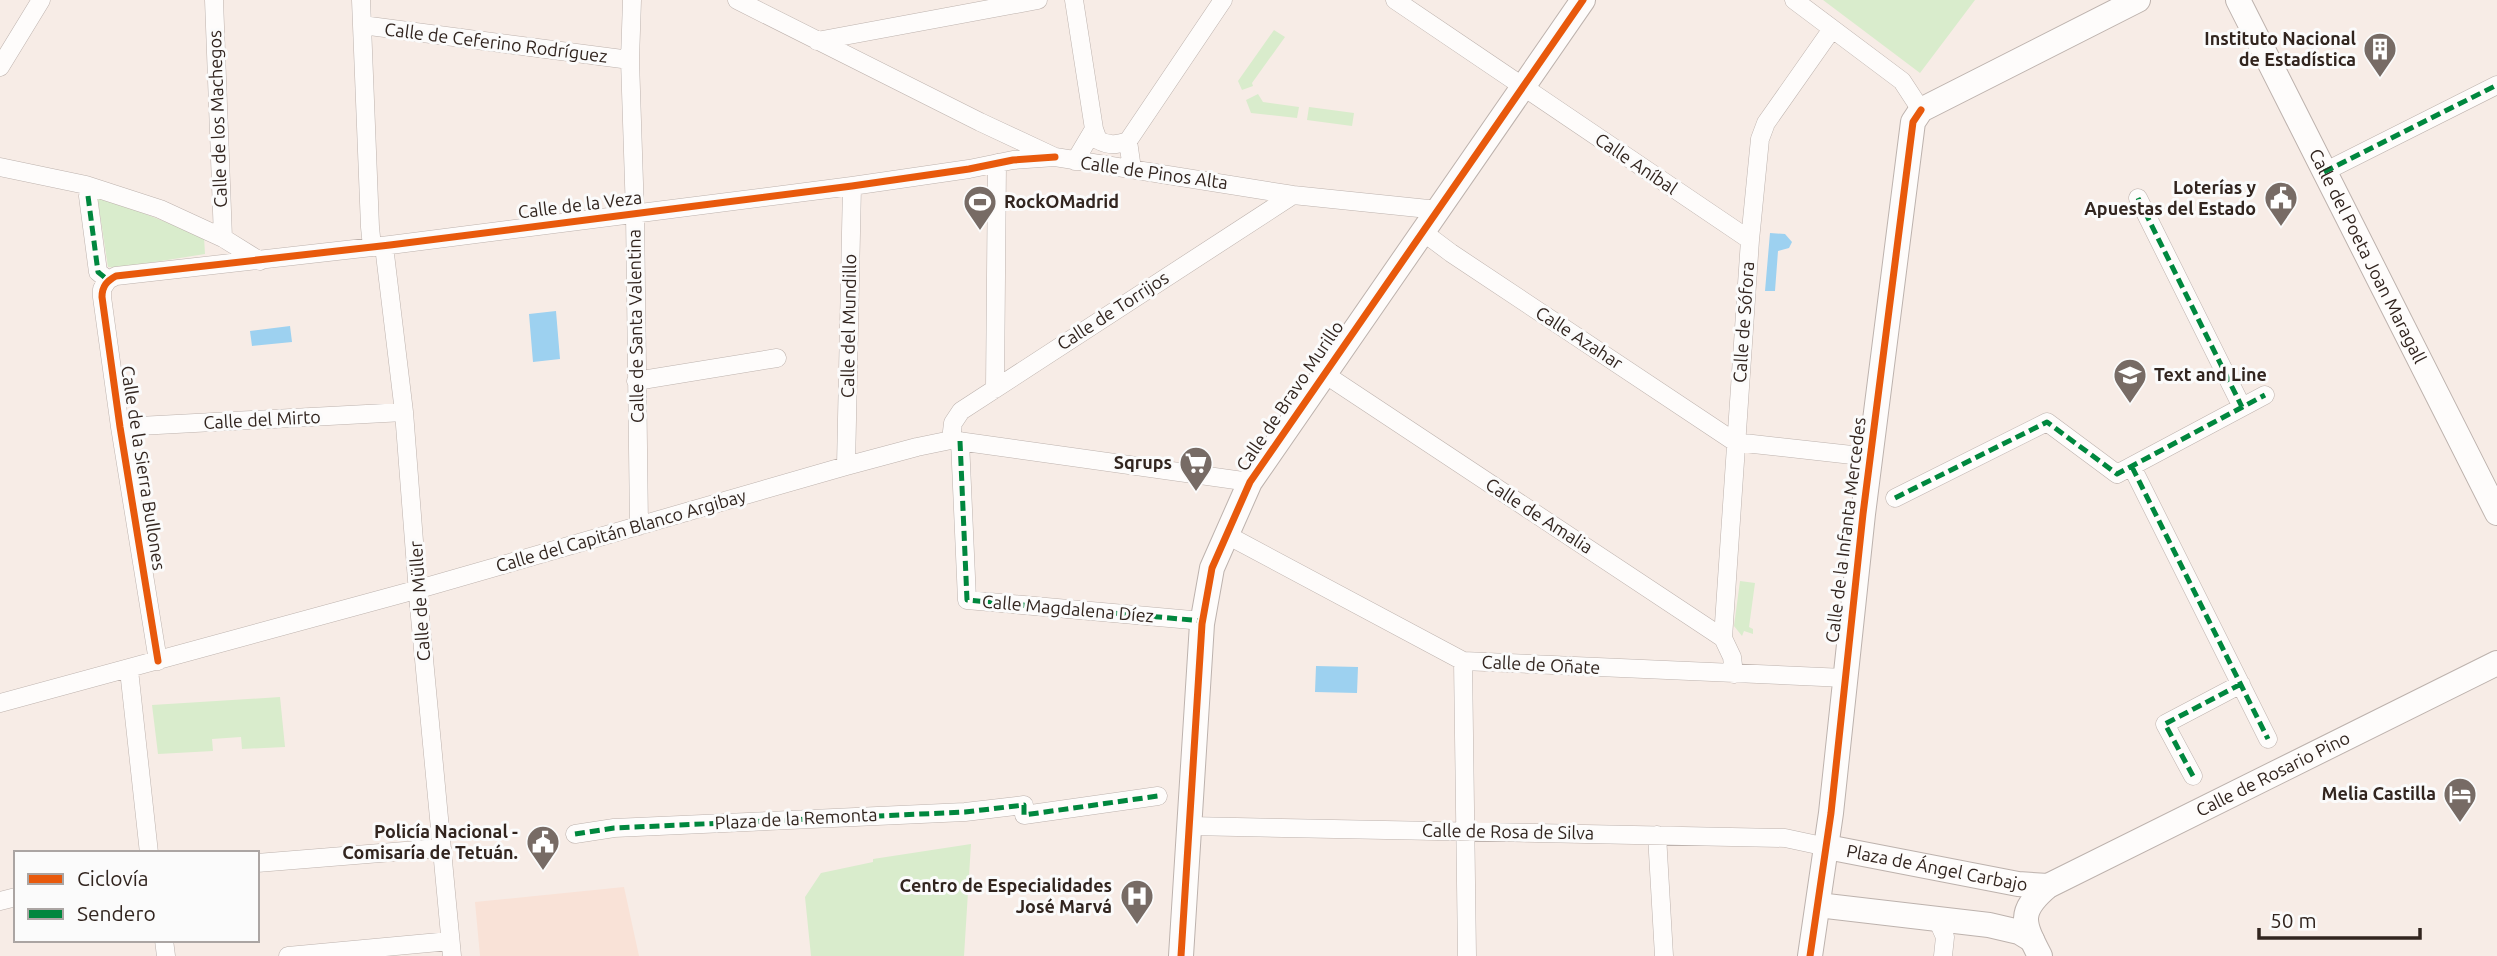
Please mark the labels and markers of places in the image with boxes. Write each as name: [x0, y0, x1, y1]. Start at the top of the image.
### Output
place label: Instituto Nacional de Estadística: [2204, 28, 2357, 69]
building icon: Instituto Nacional de Estadística: [2361, 30, 2399, 79]
place label: Loterías y Apuestas del Estado: [2084, 177, 2256, 218]
public building icon: Loterías y Apuestas del Estado: [2262, 179, 2300, 228]
sports icon: RockOMadrid: [961, 183, 999, 232]
place label: RockOMadrid: [1004, 191, 1119, 211]
school or university icon: Text and Line: [2111, 356, 2149, 405]
place label: Text and Line: [2154, 364, 2267, 384]
supermarket icon: Sqrups: [1177, 444, 1215, 493]
place label: Sqrups: [1114, 452, 1172, 472]
hotel icon: Melia Castilla: [2441, 775, 2479, 824]
place label: Melia Castilla: [2322, 783, 2436, 803]
place label: Policía Nacional - Comisaría de Tetuán.: [342, 821, 518, 862]
public building icon: Policía Nacional - Comisaría de Tetuán.: [524, 823, 562, 872]
place label: Centro de Especialidades José Marvá: [900, 875, 1112, 916]
hospital icon: Centro de Especialidades José Marvá: [1118, 877, 1156, 926]

